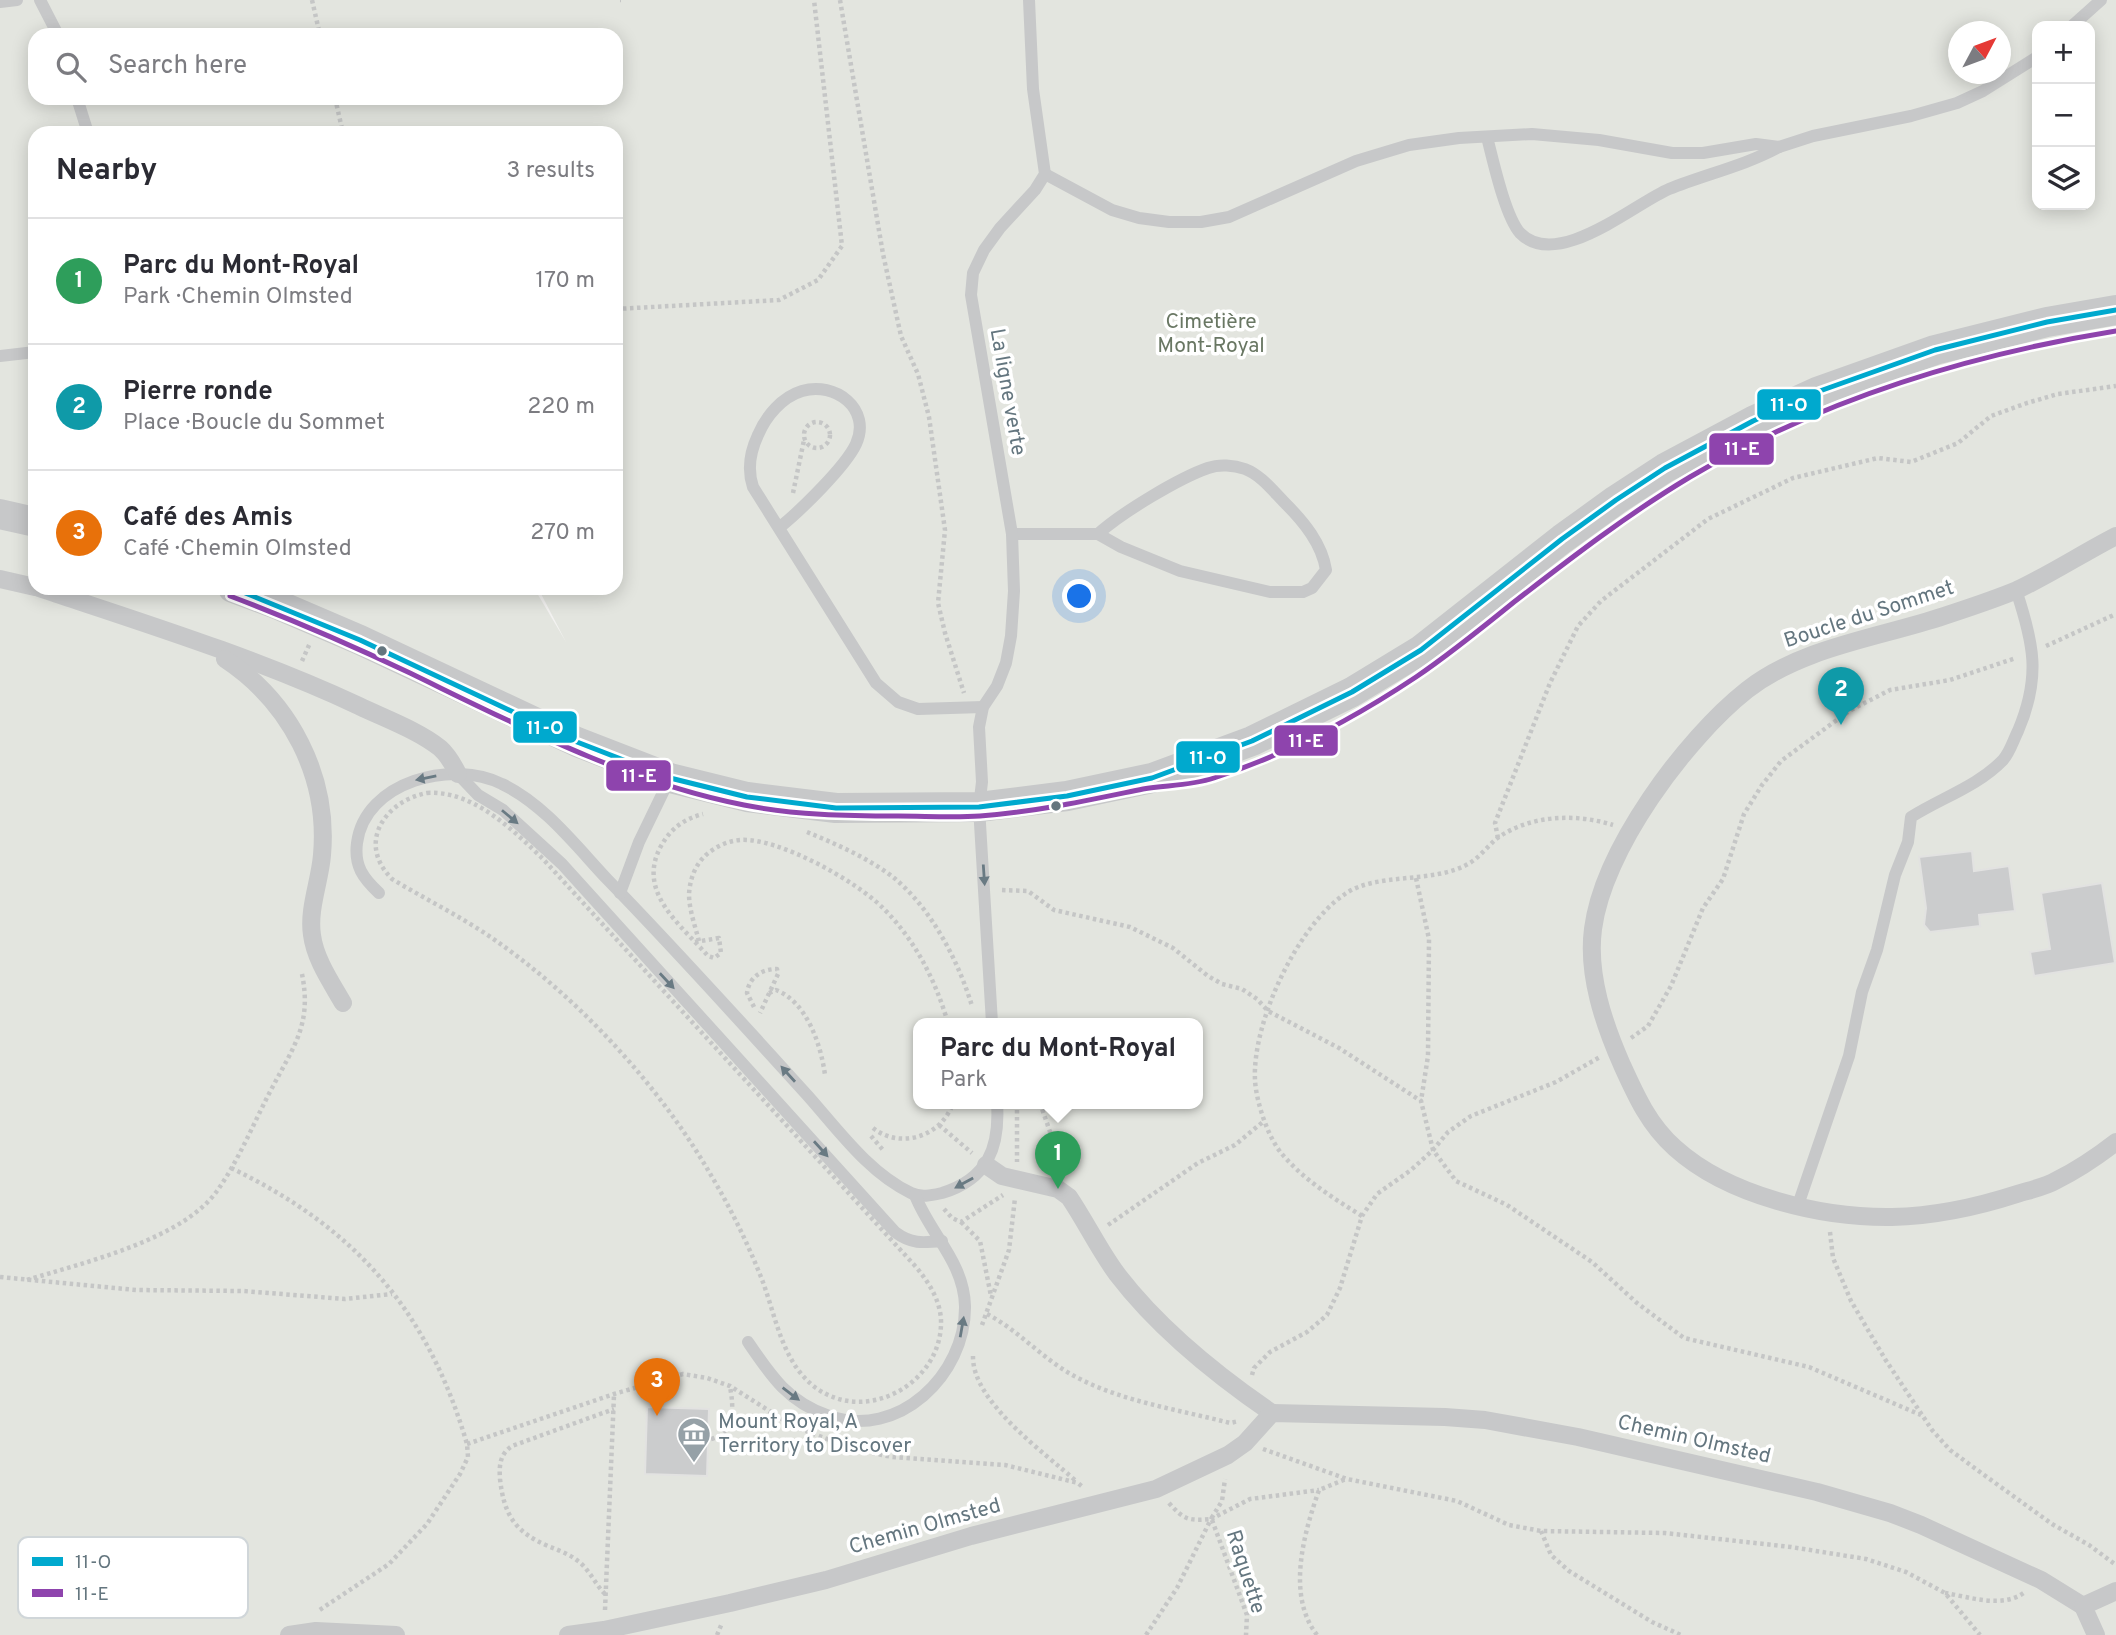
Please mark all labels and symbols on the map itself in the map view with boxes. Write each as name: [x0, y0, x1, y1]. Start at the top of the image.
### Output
north arrow: [1948, 21, 2011, 84]
park label: Cimetière Mont-Royal: [1157, 309, 1265, 360]
street label: La ligne verte: [983, 326, 1031, 458]
line badge: 11-O: [1756, 388, 1822, 421]
text: 11-O: [1770, 394, 1808, 418]
line badge: 11-E: [1708, 432, 1775, 466]
text: 11-E: [1724, 438, 1760, 462]
street label: Boucle du Sommet: [1781, 575, 1957, 655]
your location: [1062, 579, 1096, 613]
unlabelled marker: [375, 644, 389, 658]
pin: 2: [1818, 667, 1864, 725]
line badge: 11-O: [512, 710, 578, 744]
text: 11-O: [526, 717, 564, 741]
line badge: 11-E: [1273, 724, 1339, 757]
text: 11-E: [1288, 730, 1324, 754]
line badge: 11-O: [1175, 740, 1241, 774]
text: 11-O: [1189, 747, 1227, 771]
line badge: 11-E: [605, 759, 672, 792]
text: 11-E: [621, 765, 657, 789]
one-way arrow: [415, 773, 437, 784]
unlabelled marker: [1049, 799, 1063, 813]
one-way arrow: [502, 809, 519, 824]
one-way arrow: [978, 865, 989, 887]
one-way arrow: [659, 972, 675, 989]
one-way arrow: [781, 1066, 797, 1083]
pin: 1: [1035, 1131, 1081, 1189]
one-way arrow: [813, 1140, 829, 1158]
one-way arrow: [954, 1177, 973, 1189]
one-way arrow: [957, 1316, 968, 1338]
pin: 3: [634, 1358, 680, 1416]
one-way arrow: [782, 1387, 800, 1401]
place label: Mount Royal, A Territory to Discover: [718, 1409, 911, 1460]
street label: Chemin Olmsted: [1615, 1409, 1773, 1471]
museum icon: Mount Royal, A Territory to Discover: [675, 1415, 713, 1464]
street label: Chemin Olmsted: [846, 1492, 1004, 1562]
street label: Raquette: [1219, 1527, 1271, 1617]
legend: [18, 1537, 248, 1618]
text: 11-O: [75, 1551, 111, 1575]
text: 11-E: [75, 1583, 109, 1607]

